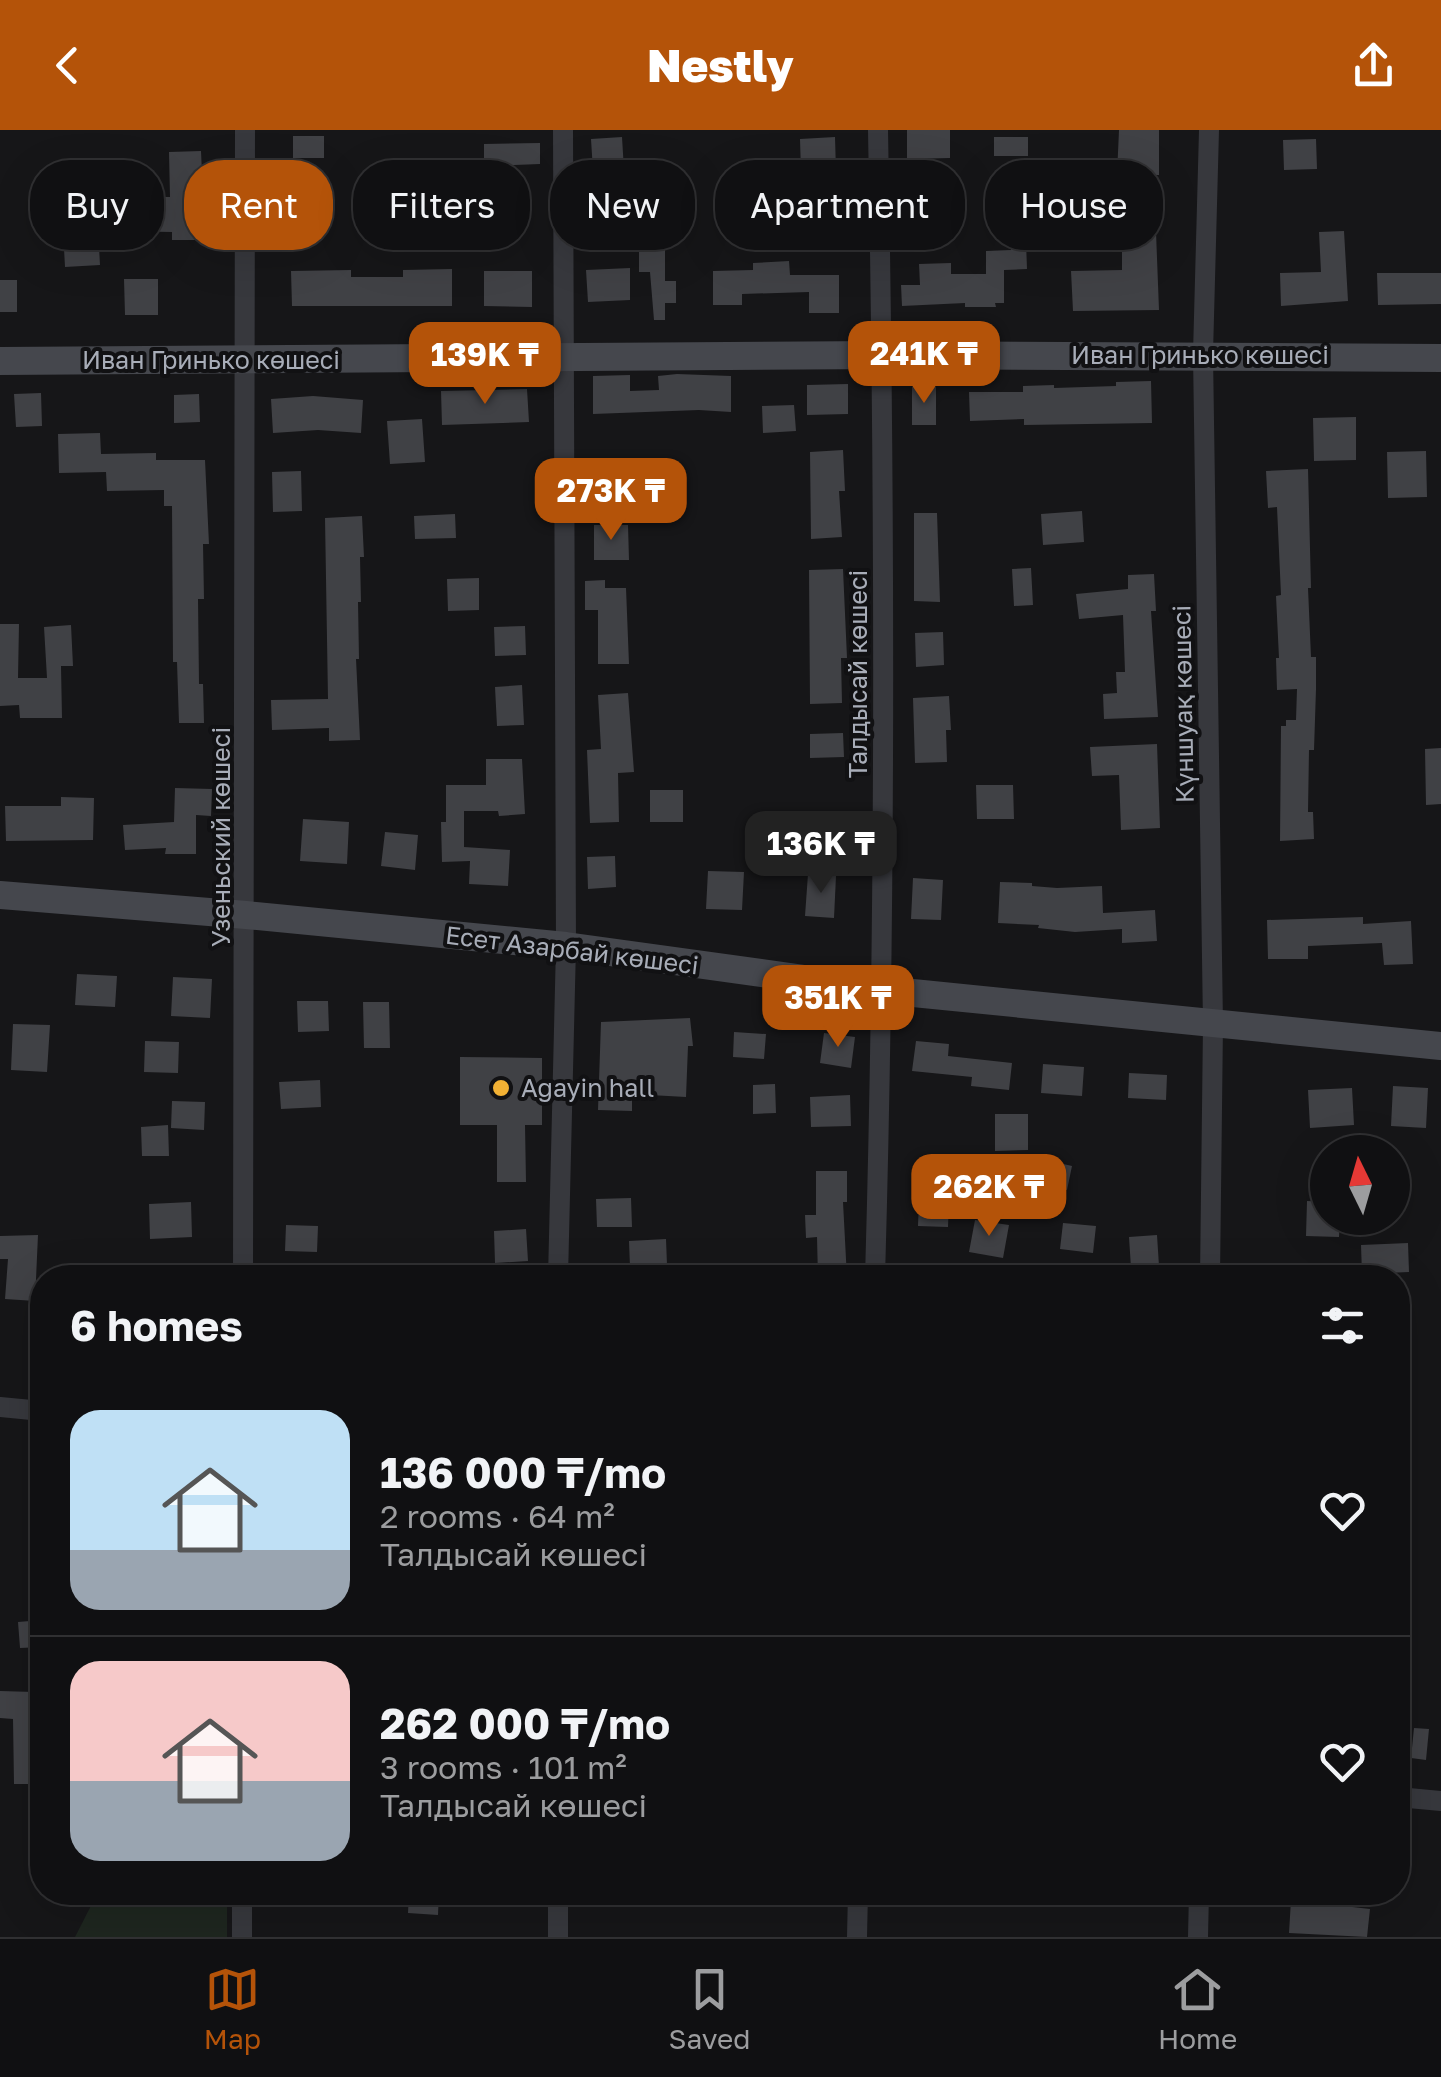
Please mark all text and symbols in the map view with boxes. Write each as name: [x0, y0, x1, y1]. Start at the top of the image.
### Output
icon: back: [40, 38, 95, 93]
text: Nestly: [647, 38, 794, 92]
icon: share: [1346, 38, 1401, 93]
chip: Buy: [30, 160, 164, 250]
chip: Rent: [184, 160, 333, 250]
chip: Filters: [353, 160, 530, 250]
chip: New: [550, 160, 695, 250]
chip: Apartment: [715, 160, 965, 250]
chip: House: [985, 160, 1163, 250]
pin: 241K ₸: [843, 321, 1005, 406]
pin: 139K ₸: [404, 322, 566, 407]
text: 241K ₸: [870, 334, 978, 372]
text: 139K ₸: [431, 335, 539, 373]
street label: Иван Гринько көшесі: [1071, 339, 1329, 370]
street label: Иван Гринько көшесі: [82, 344, 340, 375]
pin: 273K ₸: [530, 458, 692, 543]
text: 273K ₸: [557, 471, 665, 509]
street label: Талдысай көшесі: [842, 570, 873, 778]
street label: Күншуақ көшесі: [1165, 605, 1200, 803]
street label: Узеньский көшесі: [205, 727, 236, 947]
pin: 136K ₸: [740, 811, 902, 896]
text: 136K ₸: [767, 824, 875, 862]
street label: Есет Азарбай көшесі: [444, 919, 700, 980]
pin: 351K ₸: [757, 965, 919, 1050]
text: 351K ₸: [784, 978, 892, 1016]
place label: Agayin hall: [521, 1072, 654, 1103]
marker: Agayin hall: [490, 1077, 512, 1099]
north arrow: [1310, 1135, 1410, 1235]
map controls: [1310, 1135, 1410, 1235]
pin: 262K ₸: [908, 1154, 1070, 1239]
text: 262K ₸: [933, 1167, 1045, 1205]
icon: filters: [1315, 1298, 1370, 1353]
text: 6 homes: [70, 1300, 243, 1350]
text: 136 000 ₸/mo: [380, 1447, 666, 1497]
icon: home: [150, 1450, 270, 1570]
icon: heart: [1315, 1483, 1370, 1538]
text: 2 rooms · 64 m²: [380, 1497, 615, 1535]
text: Талдысай көшесі: [380, 1535, 647, 1573]
text: 262 000 ₸/mo: [380, 1698, 670, 1748]
icon: home: [150, 1701, 270, 1821]
icon: heart: [1315, 1734, 1370, 1789]
text: 3 rooms · 101 m²: [380, 1748, 627, 1786]
text: Талдысай көшесі: [380, 1786, 647, 1824]
tab: Map: [204, 1962, 261, 2055]
tab: Saved: [669, 1962, 750, 2055]
tab: Home: [1158, 1962, 1237, 2055]

